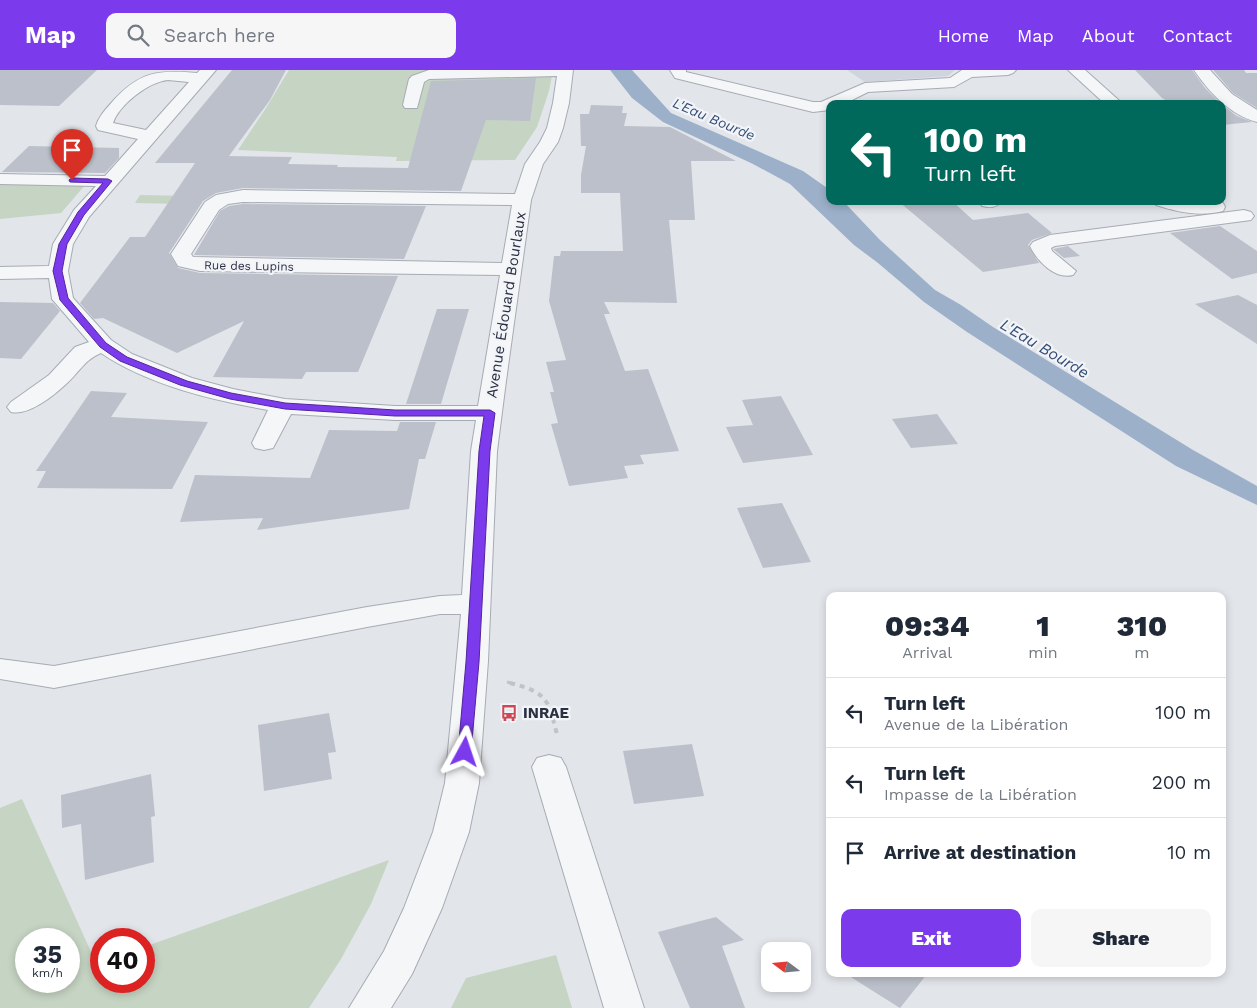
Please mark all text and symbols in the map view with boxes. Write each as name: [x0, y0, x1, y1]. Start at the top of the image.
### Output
search box: [106, 13, 456, 58]
text: Map: [25, 21, 76, 49]
icon: search: [124, 21, 152, 49]
text: Search here: [164, 24, 275, 47]
text: Home: [938, 25, 989, 46]
text: Map: [1017, 25, 1054, 46]
text: About: [1082, 25, 1134, 46]
text: Contact: [1162, 25, 1232, 46]
water label: L'Eau Bourde: [671, 95, 757, 143]
text: 100 m: [924, 119, 1027, 161]
icon: left: [841, 120, 906, 185]
pin: [51, 129, 93, 180]
icon: arrive: [58, 136, 86, 164]
text: Turn left: [924, 161, 1016, 186]
street label: Avenue Édouard Bourlaux: [482, 210, 530, 400]
street label: Rue des Lupins: [204, 258, 294, 274]
water label: L'Eau Bourde: [997, 315, 1092, 382]
text: 09:34: [885, 608, 970, 643]
text: 1: [1036, 608, 1050, 643]
text: 310: [1116, 608, 1167, 643]
text: Arrival: [902, 643, 952, 662]
text: min: [1028, 643, 1058, 662]
text: m: [1134, 643, 1149, 662]
text: Turn left: [884, 692, 965, 715]
icon: left: [841, 699, 869, 727]
text: 100 m: [1155, 701, 1211, 724]
bus stop icon: INRAE: [499, 703, 519, 723]
place label: INRAE: [523, 704, 569, 722]
text: Avenue de la Libération: [884, 715, 1068, 734]
position arrow: [438, 725, 490, 777]
text: Turn left: [884, 762, 965, 785]
icon: left: [841, 769, 869, 797]
text: 200 m: [1152, 771, 1211, 794]
text: Impasse de la Libération: [884, 785, 1077, 804]
icon: arrive: [841, 839, 869, 867]
text: Arrive at destination: [884, 841, 1076, 864]
text: 10 m: [1167, 841, 1211, 864]
button: Exit: [841, 909, 1021, 967]
button: Share: [1031, 909, 1211, 967]
speed limit sign: 40: [90, 928, 155, 993]
text: 35: [33, 940, 62, 969]
north arrow: [761, 942, 811, 992]
map controls: [761, 942, 811, 992]
text: km/h: [32, 966, 63, 980]

